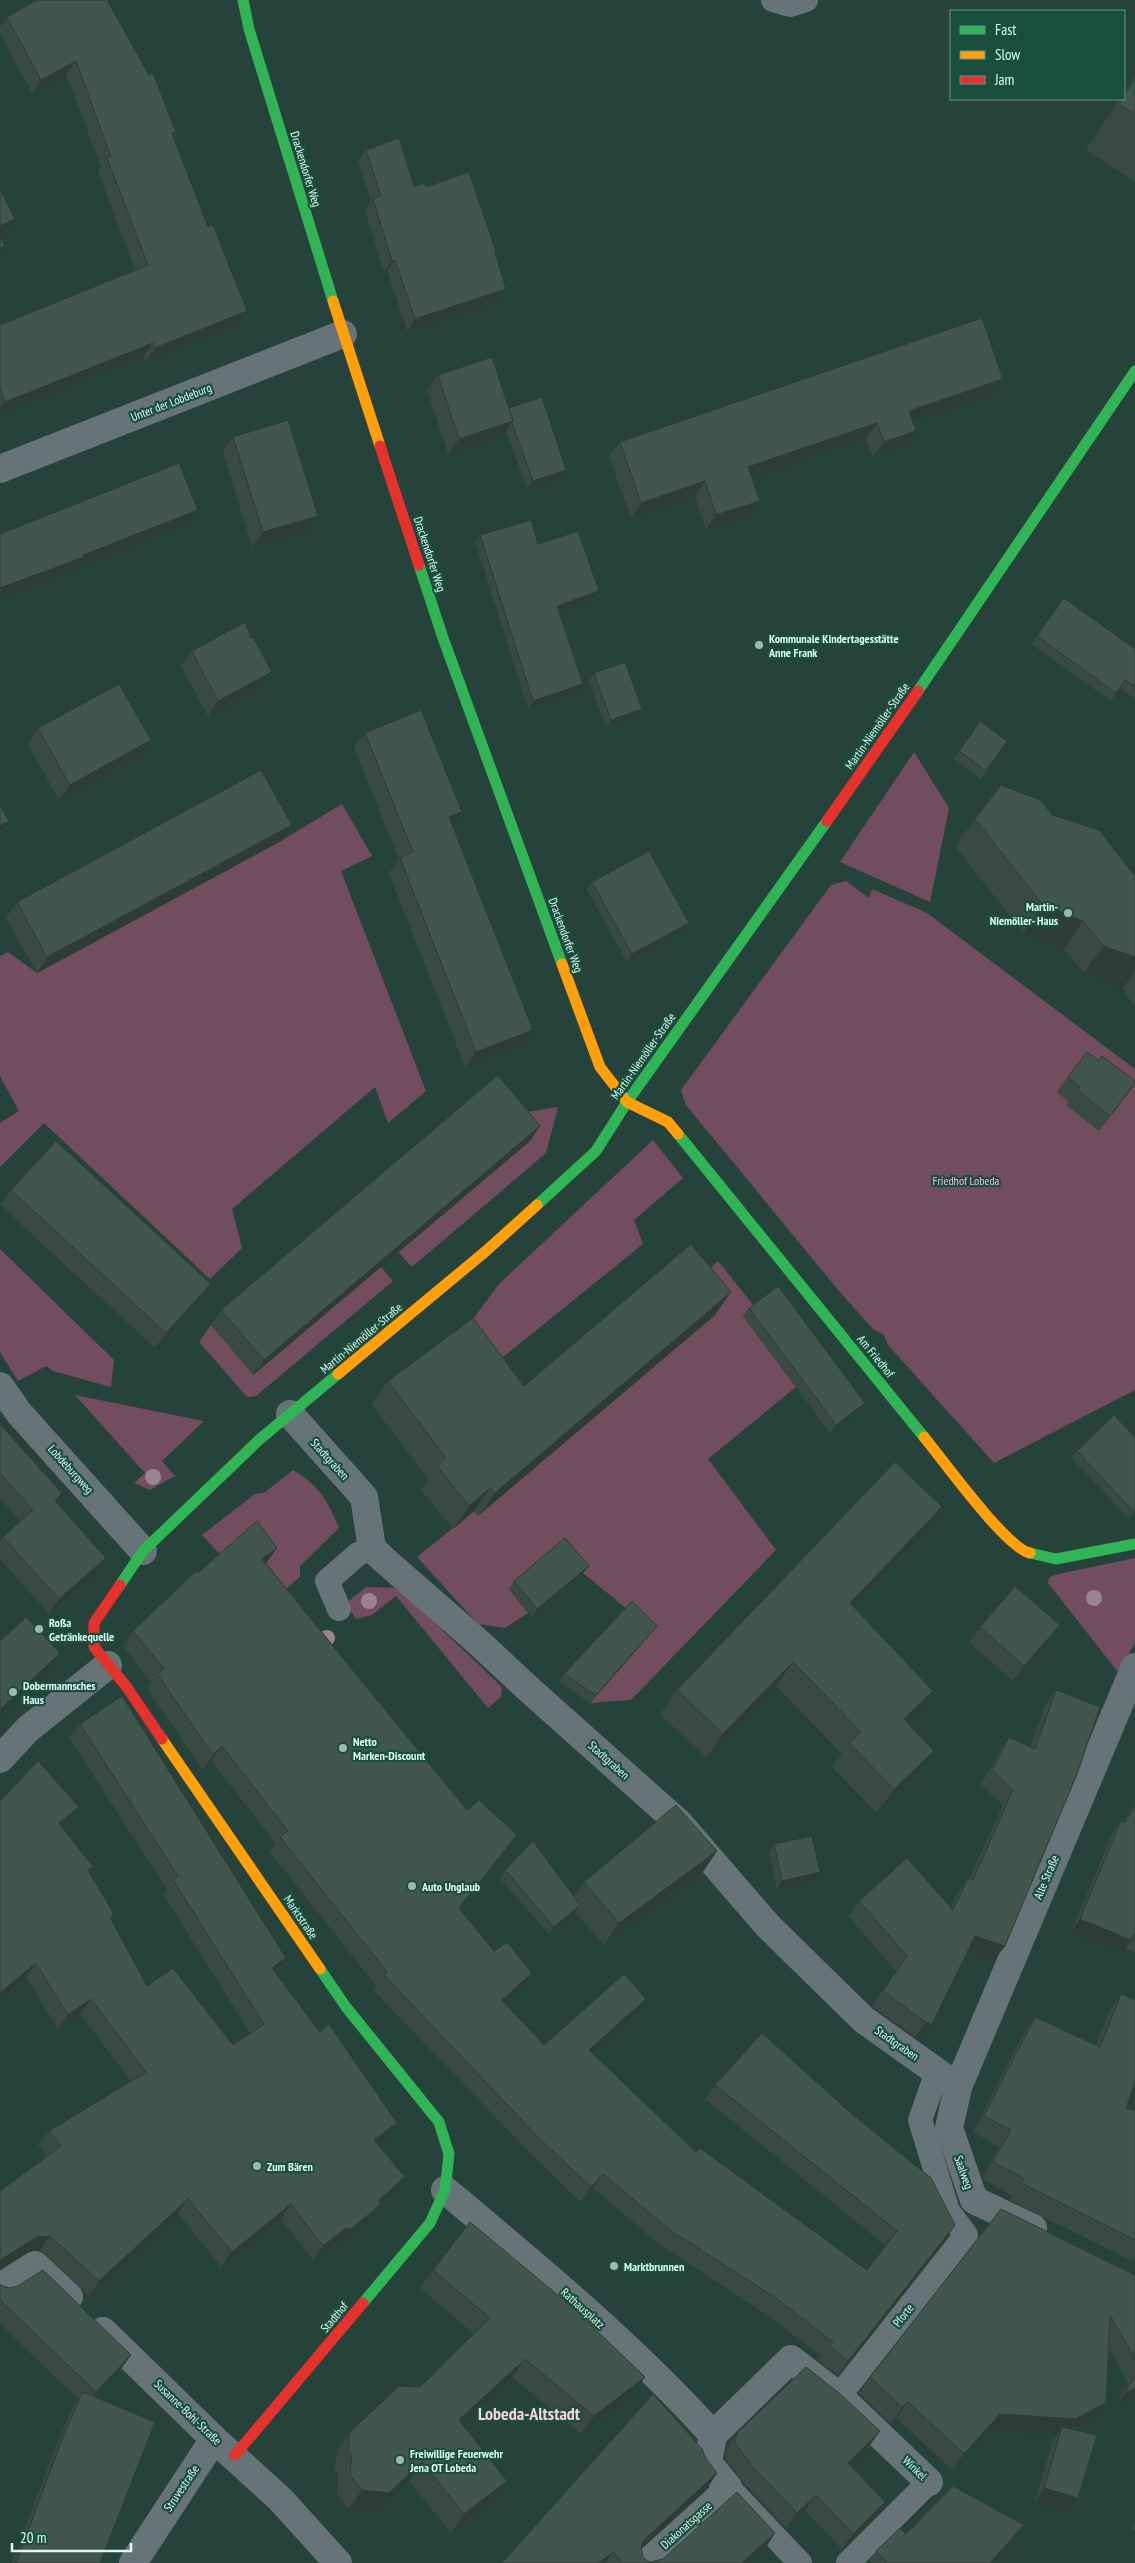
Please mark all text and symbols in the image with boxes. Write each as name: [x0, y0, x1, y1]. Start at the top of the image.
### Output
legend: [950, 10, 1125, 100]
text: Fast: [995, 20, 1016, 39]
text: Slow: [995, 45, 1020, 64]
text: Jam: [994, 70, 1014, 89]
street label: Drackendorfer Weg: [287, 129, 325, 209]
street label: Unter der Lobdeburg: [128, 380, 214, 424]
street label: Drackendorfer Weg: [411, 514, 449, 594]
place label: Kommunale Kindertagesstätte Anne Frank: [768, 631, 899, 660]
marker: Kommunale Kindertagesstätte Anne Frank: [753, 639, 765, 651]
street label: Martin-Niemöller-Straße: [841, 680, 913, 772]
street label: Drackendorfer Weg: [546, 896, 586, 974]
place label: Martin- Niemöller- Haus: [990, 899, 1058, 928]
marker: Martin- Niemöller- Haus: [1062, 907, 1074, 919]
street label: Martin-Niemöller-Straße: [607, 1010, 679, 1102]
park label: Friedhof Lobeda: [933, 1173, 1000, 1188]
street label: Martin-Niemöller-Straße: [317, 1299, 405, 1377]
street label: Am Friedhof: [854, 1332, 898, 1381]
street label: Stadtgraben: [308, 1435, 352, 1483]
street label: Lobdeburgweg: [45, 1441, 97, 1497]
place label: Roßa Getränkequelle: [49, 1615, 114, 1644]
marker: Roßa Getränkequelle: [33, 1623, 45, 1635]
place label: Dobermannsches Haus: [23, 1678, 96, 1707]
marker: Dobermannsches Haus: [7, 1686, 19, 1698]
place label: Netto Marken-Discount: [353, 1734, 426, 1763]
street label: Stadtgraben: [585, 1738, 633, 1782]
marker: Netto Marken-Discount: [337, 1742, 349, 1754]
street label: Alte Straße: [1030, 1853, 1062, 1901]
place label: Auto Unglaub: [421, 1879, 481, 1894]
marker: Auto Unglaub: [406, 1880, 418, 1892]
street label: Marktstraße: [281, 1892, 321, 1942]
street label: Stadtgraben: [872, 2022, 922, 2064]
street label: Saalweg: [951, 2153, 977, 2191]
place label: Zum Bären: [267, 2159, 313, 2174]
marker: Zum Bären: [251, 2160, 263, 2172]
place label: Marktbrunnen: [624, 2259, 684, 2274]
marker: Marktbrunnen: [608, 2260, 620, 2272]
street label: Rathausplatz: [558, 2284, 608, 2332]
street label: Stadthof: [317, 2298, 352, 2335]
street label: Pforte: [889, 2300, 917, 2330]
street label: Susanne-Bohl-Straße: [151, 2376, 225, 2448]
district label: Lobeda-Altstadt: [478, 2402, 581, 2425]
place label: Freiwillige Feuerwehr Jena OT Lobeda: [409, 2446, 503, 2475]
street label: Winkel: [900, 2453, 931, 2483]
marker: Freiwillige Feuerwehr Jena OT Lobeda: [394, 2454, 406, 2466]
street label: Struvestraße: [160, 2462, 202, 2514]
street label: Diakonatsgasse: [657, 2498, 715, 2552]
scale bar: [12, 2520, 131, 2552]
text: 20 m: [20, 2528, 46, 2547]

